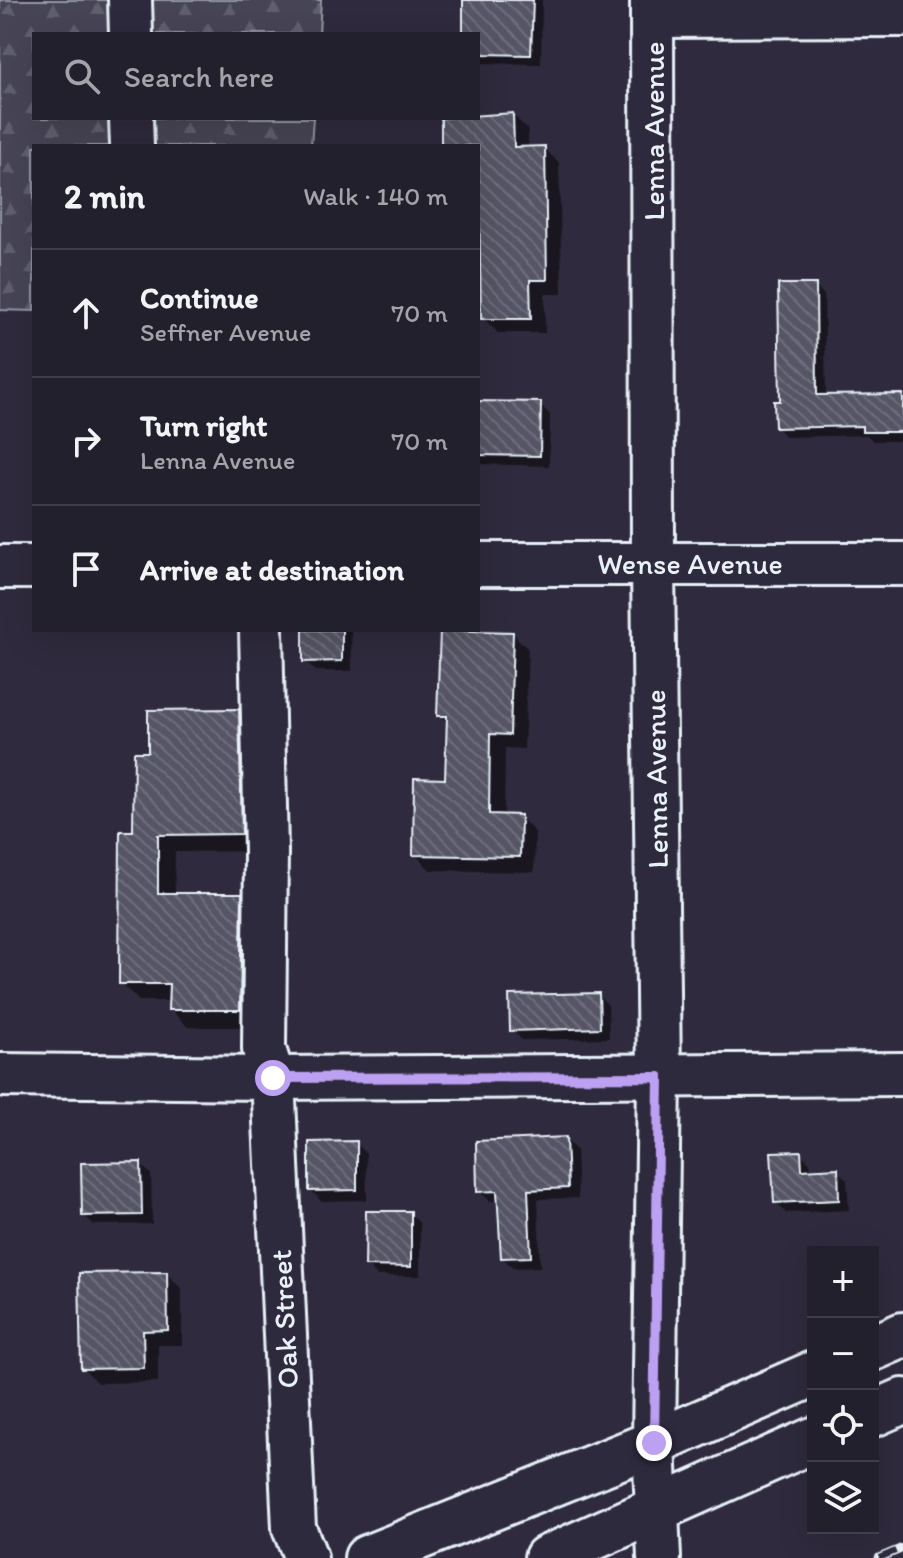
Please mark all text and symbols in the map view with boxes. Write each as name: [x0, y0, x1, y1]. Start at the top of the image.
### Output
search box: [32, 32, 480, 120]
street label: Lenna Avenue: [635, 41, 672, 221]
icon: search: [60, 54, 104, 98]
text: Search here: [124, 58, 274, 95]
text: 2 min: [64, 176, 145, 217]
text: Walk · 140 m: [303, 180, 448, 212]
text: Continue: [140, 279, 259, 316]
icon: ahead: [64, 291, 108, 335]
text: 70 m: [391, 297, 448, 329]
text: Seffner Avenue: [140, 316, 311, 348]
text: Turn right: [140, 407, 268, 444]
icon: right: [64, 419, 108, 463]
text: 70 m: [391, 425, 448, 457]
text: Lenna Avenue: [140, 444, 295, 476]
street label: Wense Avenue: [597, 545, 783, 582]
icon: arrive: [64, 547, 108, 591]
text: Arrive at destination: [140, 551, 404, 588]
street label: Lenna Avenue: [636, 689, 676, 869]
route start: [255, 1060, 291, 1096]
map controls: [807, 1246, 879, 1534]
button: +: [807, 1246, 879, 1318]
street label: Oak Street: [262, 1248, 306, 1390]
button: −: [807, 1318, 879, 1390]
button: locate: [807, 1390, 879, 1462]
route end: [636, 1425, 672, 1461]
button: layers: [807, 1462, 879, 1534]

